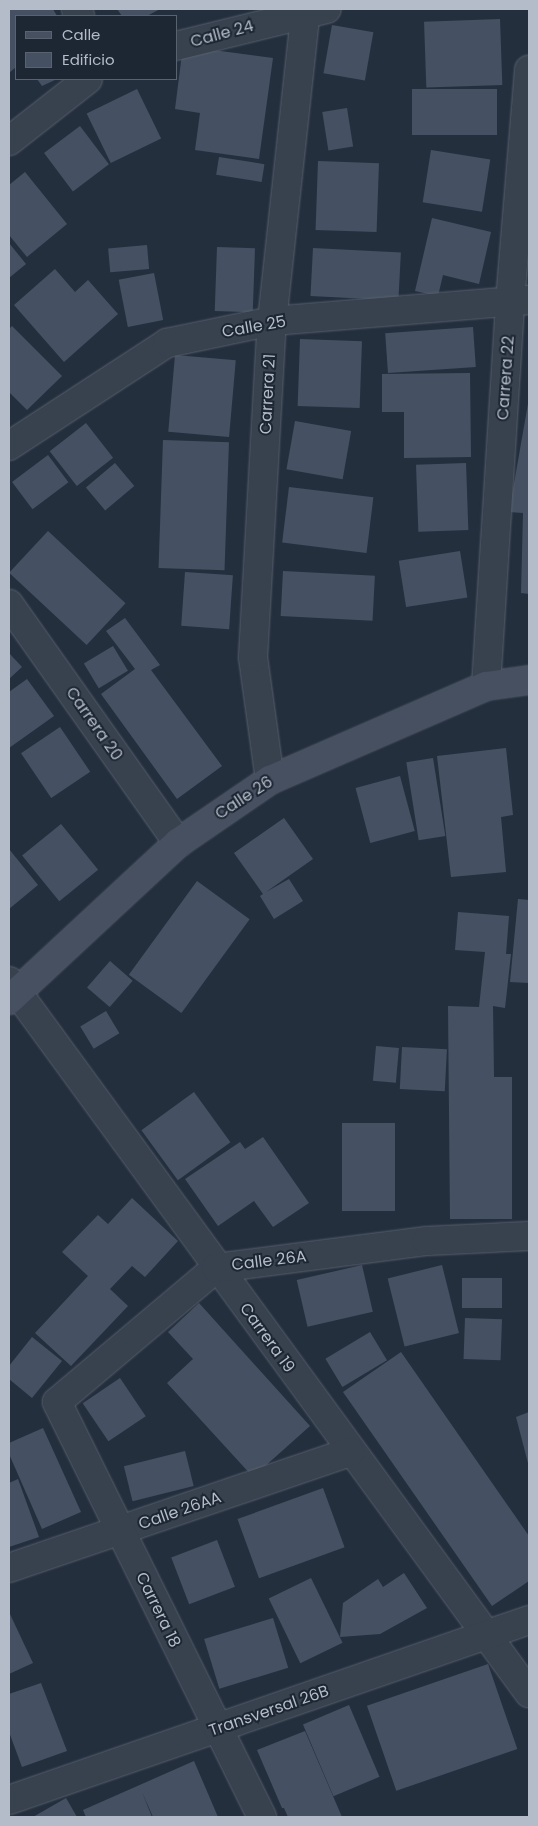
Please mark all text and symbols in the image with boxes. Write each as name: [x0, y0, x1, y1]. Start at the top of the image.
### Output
legend: [15, 15, 178, 80]
street label: Calle 24: [188, 16, 256, 52]
text: Calle: [62, 24, 100, 45]
text: Edificio: [62, 49, 115, 70]
street label: Calle 25: [221, 312, 287, 342]
street label: Carrera 22: [493, 335, 519, 421]
street label: Carrera 21: [256, 353, 280, 435]
street label: Carrera 20: [62, 684, 126, 764]
street label: Calle 26: [212, 772, 276, 824]
street label: Calle 26A: [230, 1247, 308, 1275]
street label: Carrera 19: [235, 1299, 299, 1377]
street label: Calle 26AA: [136, 1488, 224, 1534]
street label: Carrera 18: [132, 1569, 184, 1651]
street label: Transversal 26B: [207, 1682, 331, 1740]

